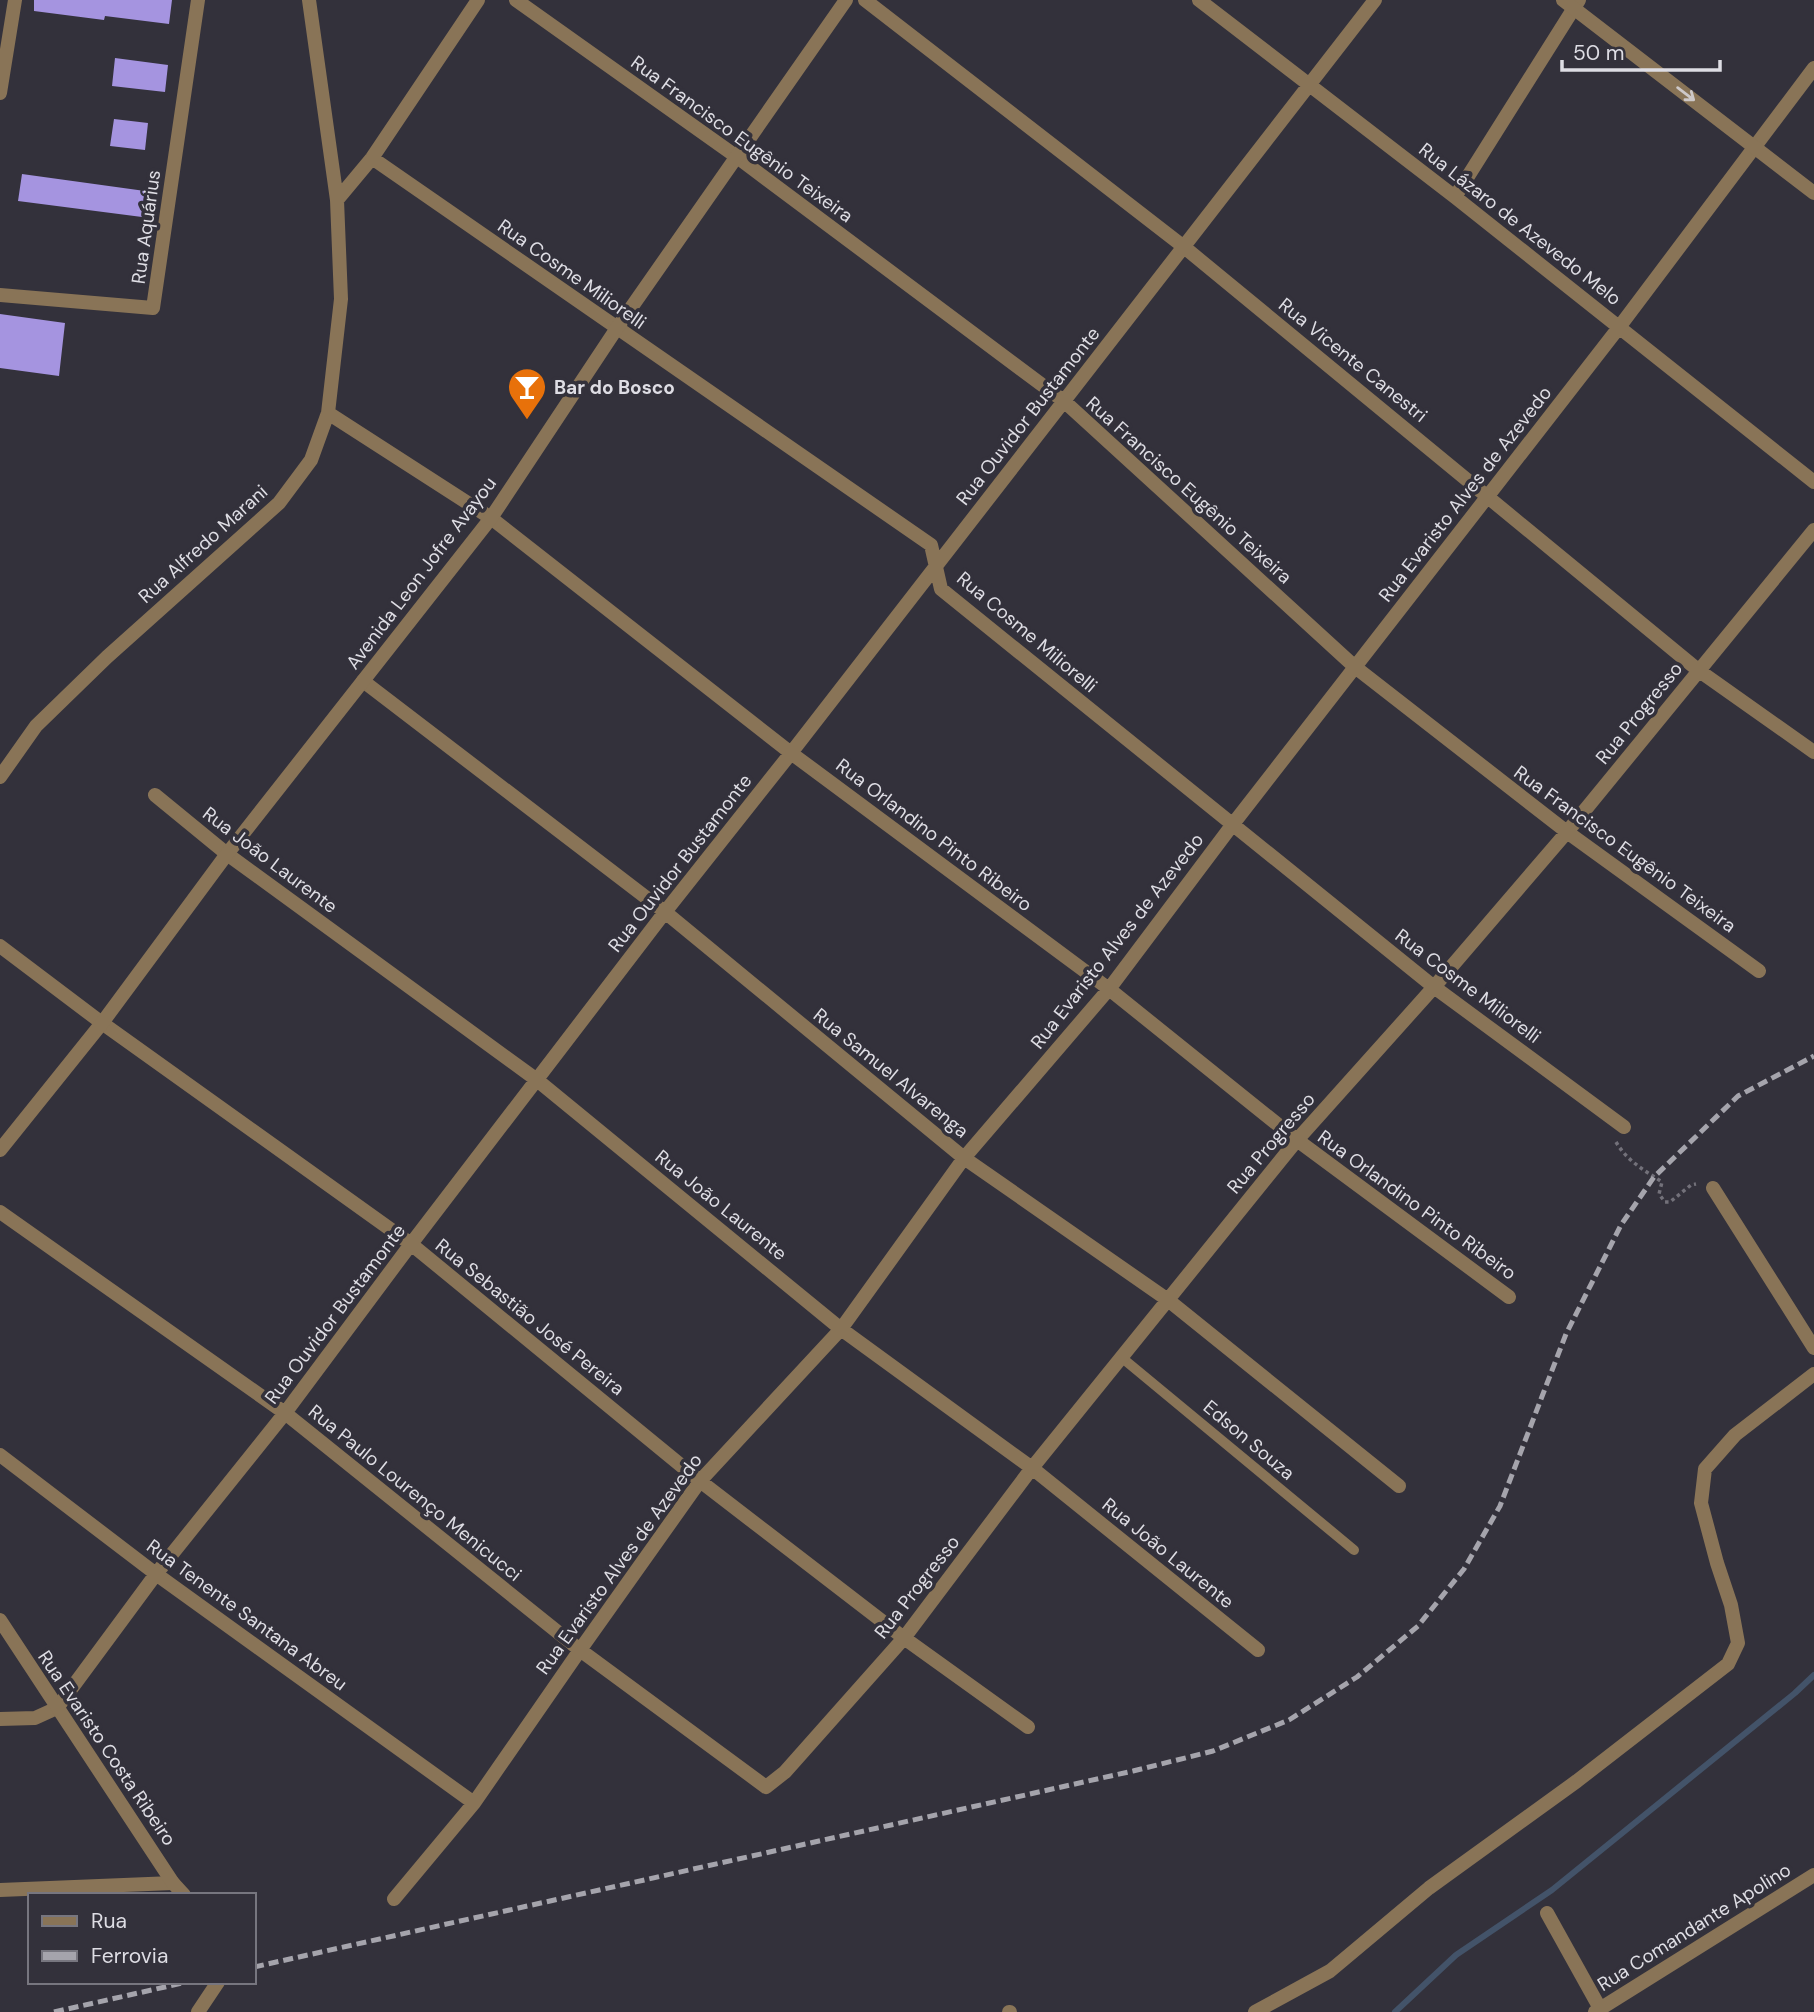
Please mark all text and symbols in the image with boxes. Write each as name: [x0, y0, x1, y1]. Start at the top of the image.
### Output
scale bar: [1562, 28, 1720, 72]
text: 50 m: [1573, 39, 1624, 67]
street label: Rua Francisco Eugênio Teixeira: [626, 50, 858, 228]
one-way arrow: [1676, 87, 1695, 101]
street label: Rua Lázaro de Azevedo Melo: [1414, 137, 1626, 311]
street label: Rua Aquárius: [126, 168, 166, 286]
street label: Rua Cosme Miliorelli: [493, 213, 651, 335]
street label: Rua Vicente Canestri: [1274, 292, 1432, 428]
street label: Rua Ouvidor Bustamonte: [951, 322, 1105, 510]
bar icon: Bar do Bosco: [506, 366, 548, 421]
place label: Bar do Bosco: [554, 375, 675, 400]
street label: Rua Evaristo Alves de Azevedo: [1373, 381, 1557, 607]
street label: Rua Francisco Eugênio Teixeira: [1081, 391, 1297, 589]
street label: Avenida Leon Jofre Avayou: [340, 472, 502, 674]
street label: Rua Alfredo Marani: [133, 479, 273, 609]
street label: Rua Cosme Miliorelli: [952, 566, 1102, 698]
street label: Rua Progresso: [1590, 657, 1688, 769]
street label: Rua Orlandino Pinto Ribeiro: [831, 753, 1037, 917]
street label: Rua Francisco Eugênio Teixeira: [1509, 760, 1741, 938]
street label: Rua Ouvidor Bustamonte: [603, 769, 757, 957]
street label: Rua João Laurente: [198, 801, 342, 919]
street label: Rua Evaristo Alves de Azevedo: [1025, 828, 1209, 1054]
street label: Rua Cosme Miliorelli: [1390, 923, 1546, 1049]
street label: Rua Samuel Alvarenga: [808, 1003, 974, 1143]
street label: Rua Progresso: [1221, 1087, 1321, 1199]
street label: Rua Orlandino Pinto Ribeiro: [1313, 1125, 1521, 1285]
street label: Rua João Laurente: [650, 1144, 792, 1266]
street label: Rua Ouvidor Bustamonte: [259, 1219, 411, 1409]
street label: Rua Sebastião José Pereira: [430, 1233, 630, 1401]
street label: Edson Souza: [1198, 1395, 1300, 1485]
street label: Rua Paulo Lourenço Menicucci: [303, 1399, 527, 1587]
street label: Rua Evaristo Alves de Azevedo: [530, 1449, 708, 1679]
street label: Rua João Laurente: [1097, 1492, 1239, 1614]
street label: Rua Progresso: [869, 1530, 965, 1644]
street label: Rua Tenente Santana Abreu: [142, 1534, 352, 1696]
street label: Rua Evaristo Costa Ribeiro: [32, 1646, 182, 1850]
street label: Rua Comandante Apolino: [1593, 1857, 1795, 1997]
legend: [28, 1893, 256, 1984]
text: Rua: [91, 1907, 127, 1935]
text: Ferrovia: [91, 1942, 168, 1970]

